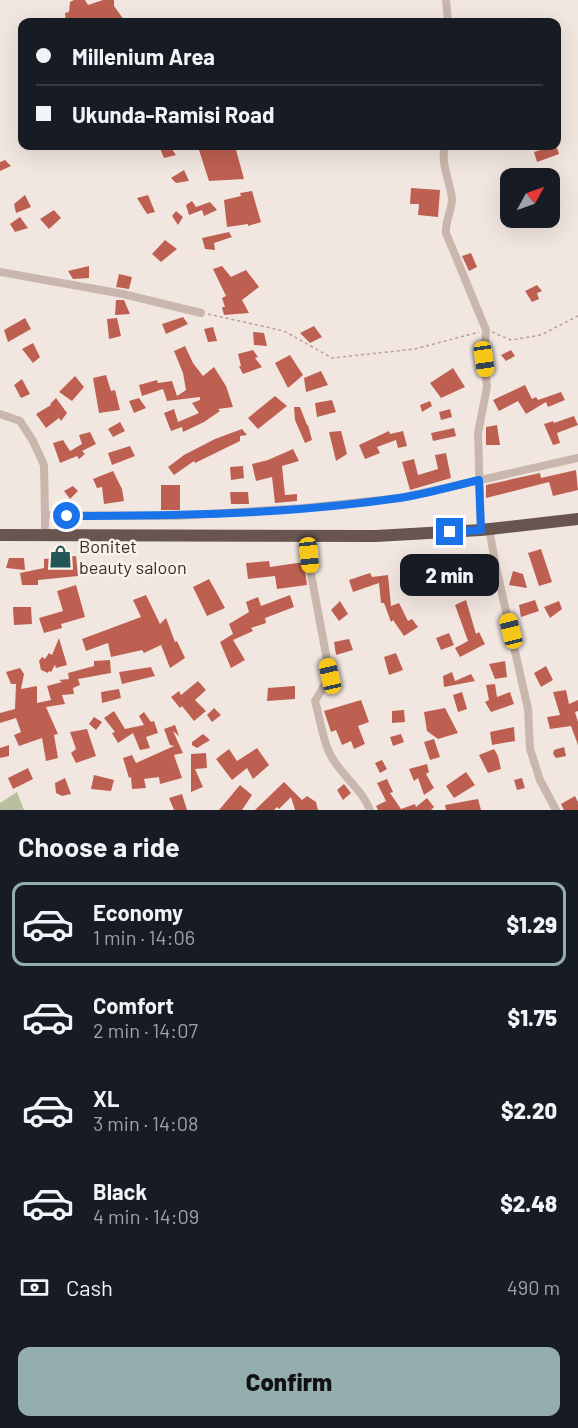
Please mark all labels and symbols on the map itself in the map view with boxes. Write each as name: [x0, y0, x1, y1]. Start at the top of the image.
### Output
north arrow: [500, 168, 560, 228]
car: [473, 340, 495, 378]
route start: [53, 502, 80, 529]
route end: [436, 518, 463, 545]
place label: Bonitet beauty saloon: [79, 535, 187, 578]
car: [298, 536, 320, 574]
shop icon: Bonitet beauty saloon: [48, 543, 74, 569]
callout: 2 min: [400, 553, 500, 595]
car: [498, 611, 524, 651]
car: [317, 656, 343, 696]

